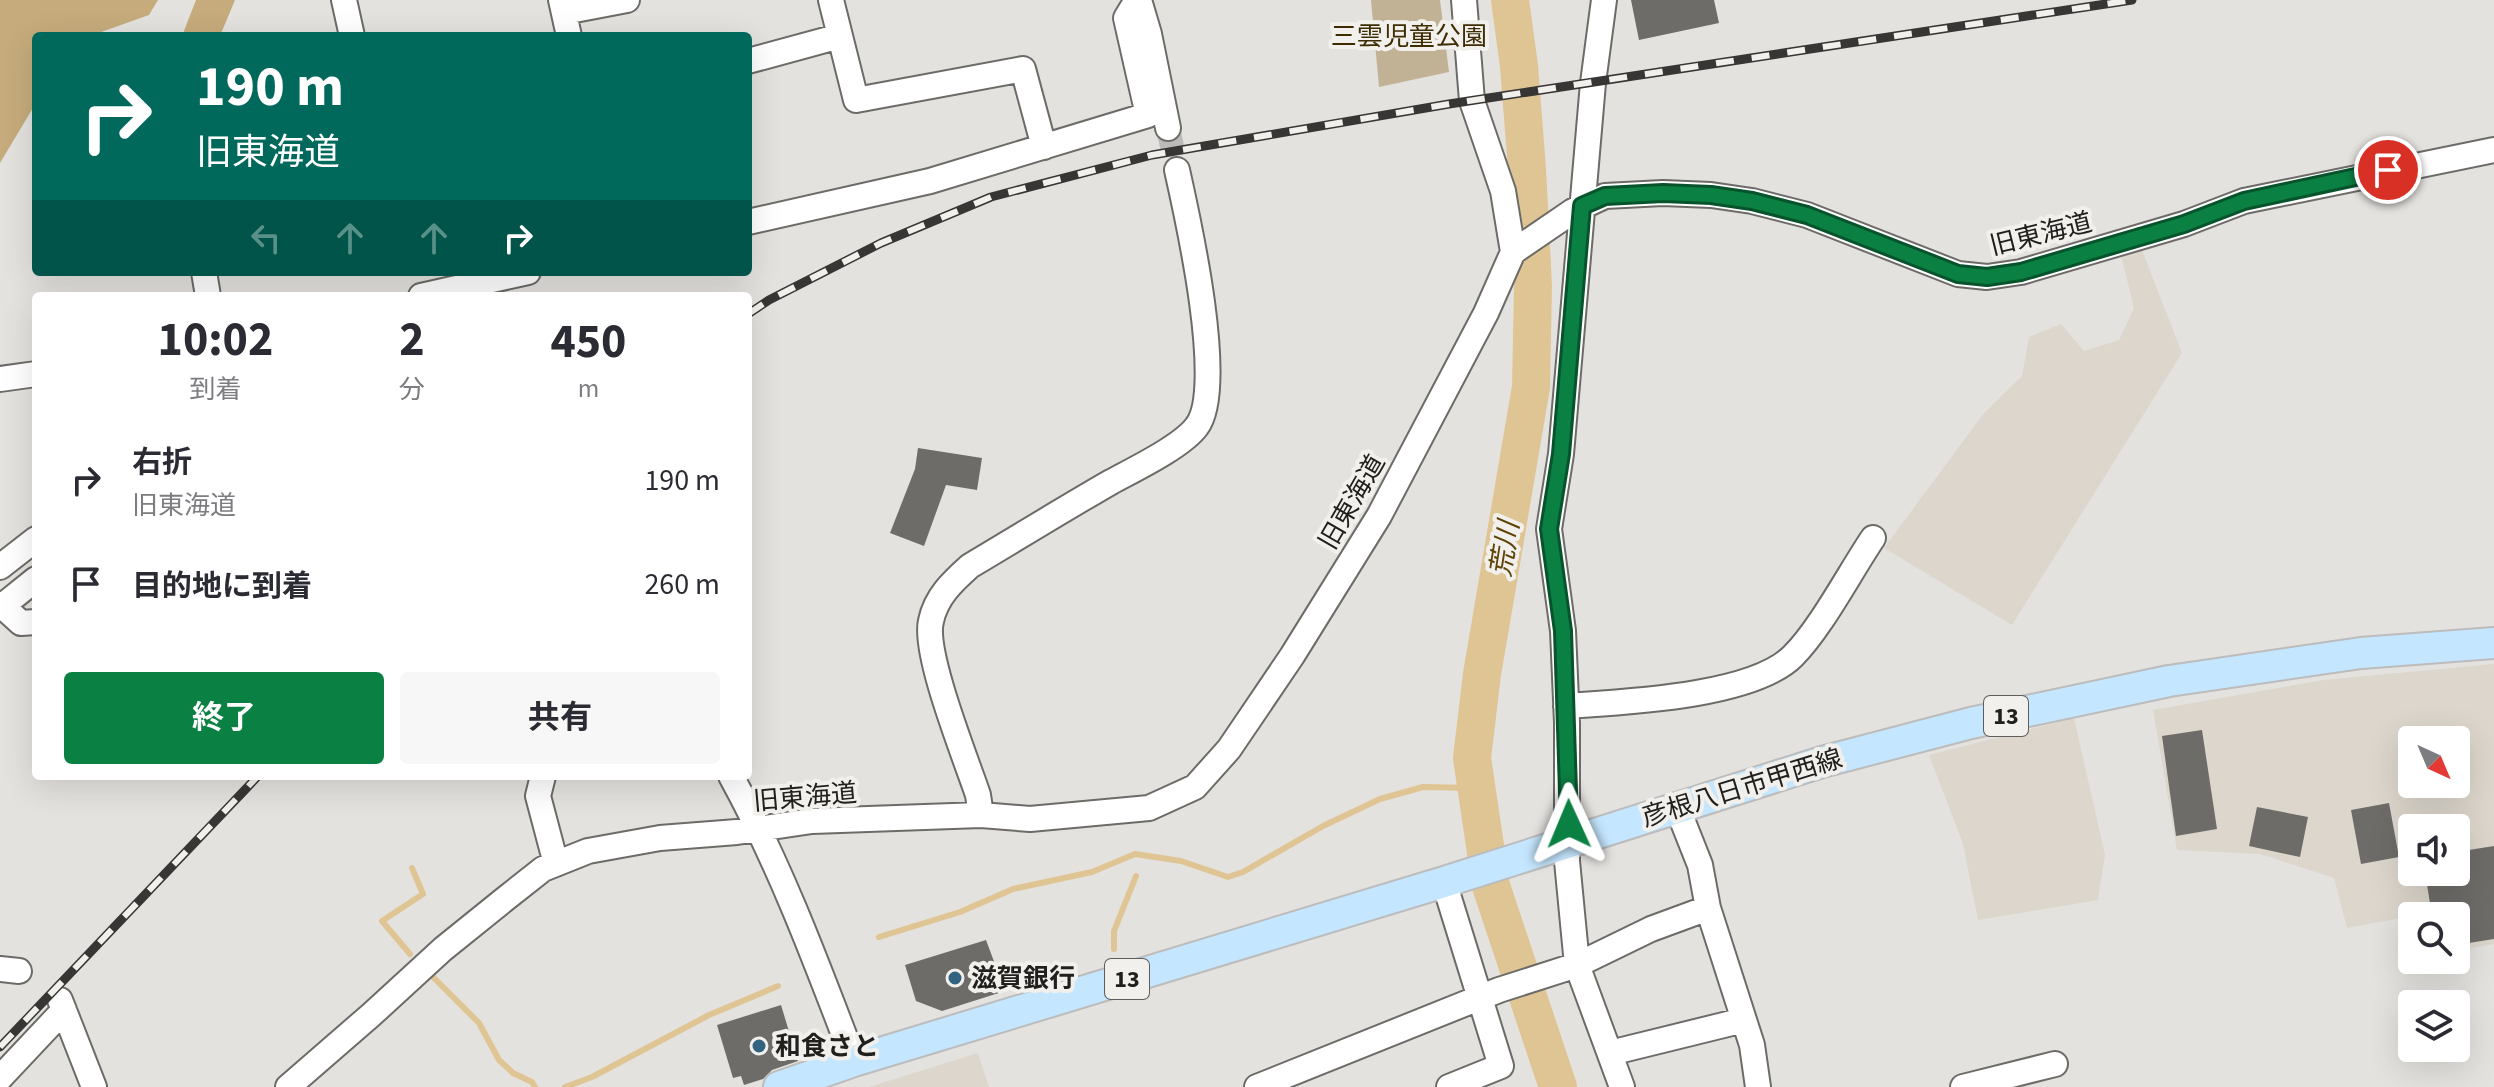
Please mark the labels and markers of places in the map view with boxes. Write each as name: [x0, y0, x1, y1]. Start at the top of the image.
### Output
pin: [2354, 136, 2422, 204]
place label: 滋賀銀行: [971, 960, 1075, 997]
marker: 滋賀銀行: [946, 969, 964, 987]
place label: 和食さと: [775, 1028, 879, 1065]
marker: 和食さと: [750, 1037, 768, 1055]

